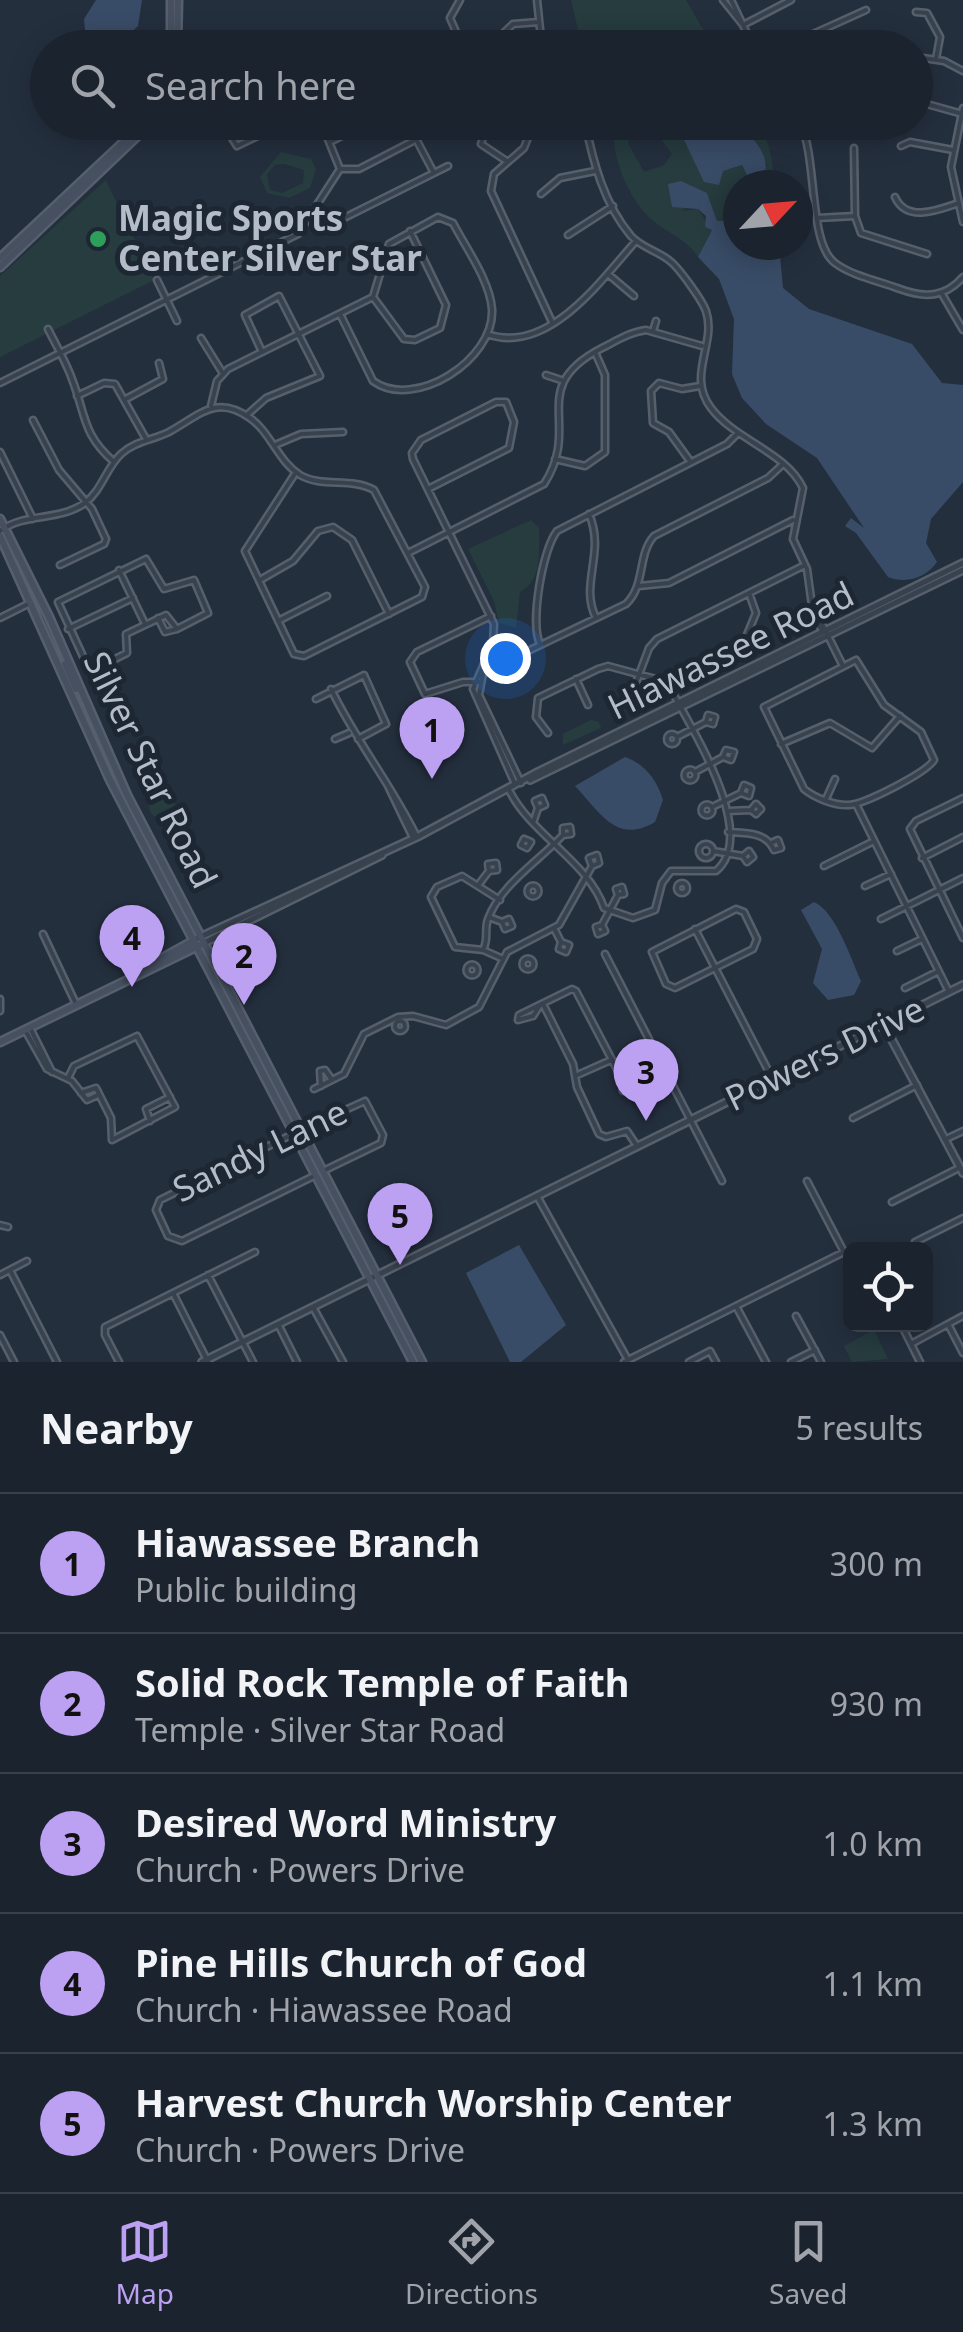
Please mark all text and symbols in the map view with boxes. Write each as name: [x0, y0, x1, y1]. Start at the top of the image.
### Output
search box: [30, 30, 933, 140]
icon: search: [65, 58, 120, 113]
text: Search here: [145, 59, 356, 111]
north arrow: [723, 170, 813, 260]
place label: Magic Sports Center Silver Star: [118, 194, 422, 281]
marker: Magic Sports Center Silver Star: [87, 228, 109, 250]
street label: Hiawassee Road: [600, 570, 861, 730]
your location: [480, 633, 531, 684]
street label: Silver Star Road: [74, 643, 229, 895]
pin: 1: [400, 696, 464, 779]
pin: 4: [100, 904, 164, 987]
pin: 2: [212, 922, 276, 1005]
street label: Powers Drive: [717, 984, 932, 1121]
pin: 3: [614, 1038, 678, 1121]
street label: Sandy Lane: [164, 1087, 354, 1212]
pin: 5: [368, 1182, 432, 1265]
map controls: [843, 1242, 933, 1332]
button: locate: [843, 1242, 933, 1332]
text: Nearby: [40, 1399, 193, 1456]
text: 5 results: [796, 1406, 923, 1449]
text: Hiawassee Branch: [135, 1516, 480, 1568]
text: 1: [63, 1542, 82, 1585]
text: 300 m: [830, 1542, 923, 1585]
text: Public building: [135, 1568, 357, 1611]
text: Solid Rock Temple of Faith: [135, 1656, 629, 1708]
text: 2: [63, 1682, 82, 1725]
text: 930 m: [830, 1682, 923, 1725]
text: Temple · Silver Star Road: [135, 1708, 505, 1751]
text: Desired Word Ministry: [135, 1796, 556, 1848]
text: 3: [63, 1822, 82, 1865]
text: 1.0 km: [822, 1822, 923, 1865]
text: Church · Powers Drive: [135, 1848, 465, 1891]
text: Pine Hills Church of God: [135, 1936, 587, 1988]
text: 4: [63, 1962, 82, 2005]
text: 1.1 km: [822, 1962, 923, 2005]
text: Church · Hiawassee Road: [135, 1988, 513, 2031]
text: Harvest Church Worship Center: [135, 2076, 732, 2128]
text: 5: [63, 2102, 82, 2145]
text: 1.3 km: [822, 2102, 923, 2145]
text: Church · Powers Drive: [135, 2128, 465, 2171]
tab: Map: [116, 2214, 174, 2312]
tab: Directions: [405, 2214, 538, 2312]
tab: Saved: [769, 2214, 847, 2312]

